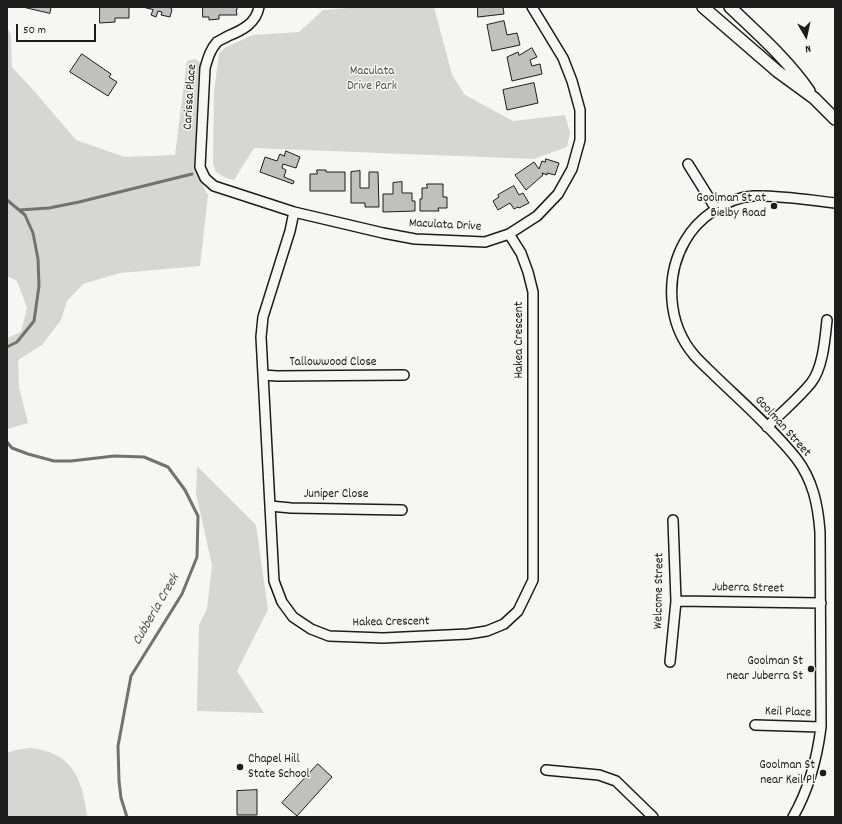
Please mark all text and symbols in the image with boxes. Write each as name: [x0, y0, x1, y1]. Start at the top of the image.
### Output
scale bar: [18, 16, 98, 42]
north arrow: [786, 16, 826, 56]
text: 50 m: [23, 22, 46, 39]
text: N: [804, 40, 812, 56]
street label: Carissa Place: [181, 64, 201, 130]
park label: Maculata Drive Park: [347, 64, 397, 95]
place label: Goolman St at Bielby Road: [696, 191, 766, 222]
marker: Goolman St at Bielby Road: [769, 201, 779, 211]
street label: Maculata Drive: [408, 216, 482, 236]
street label: Hakea Crescent: [512, 301, 528, 379]
street label: Tallowwood Close: [289, 355, 377, 371]
street label: Goolman Street: [750, 393, 814, 461]
street label: Juniper Close: [304, 487, 368, 503]
street label: Welcome Street: [652, 553, 668, 629]
water label: Cubberla Creek: [130, 571, 184, 649]
street label: Juberra Street: [712, 581, 784, 597]
street label: Hakea Crescent: [352, 615, 430, 631]
place label: Goolman St near Juberra St: [726, 654, 803, 685]
marker: Goolman St near Juberra St: [806, 664, 816, 674]
street label: Keil Place: [765, 704, 811, 722]
place label: Chapel Hill State School: [248, 752, 310, 783]
place label: Goolman St near Keil Pl: [759, 758, 815, 789]
marker: Chapel Hill State School: [235, 762, 245, 772]
marker: Goolman St near Keil Pl: [818, 768, 828, 778]

